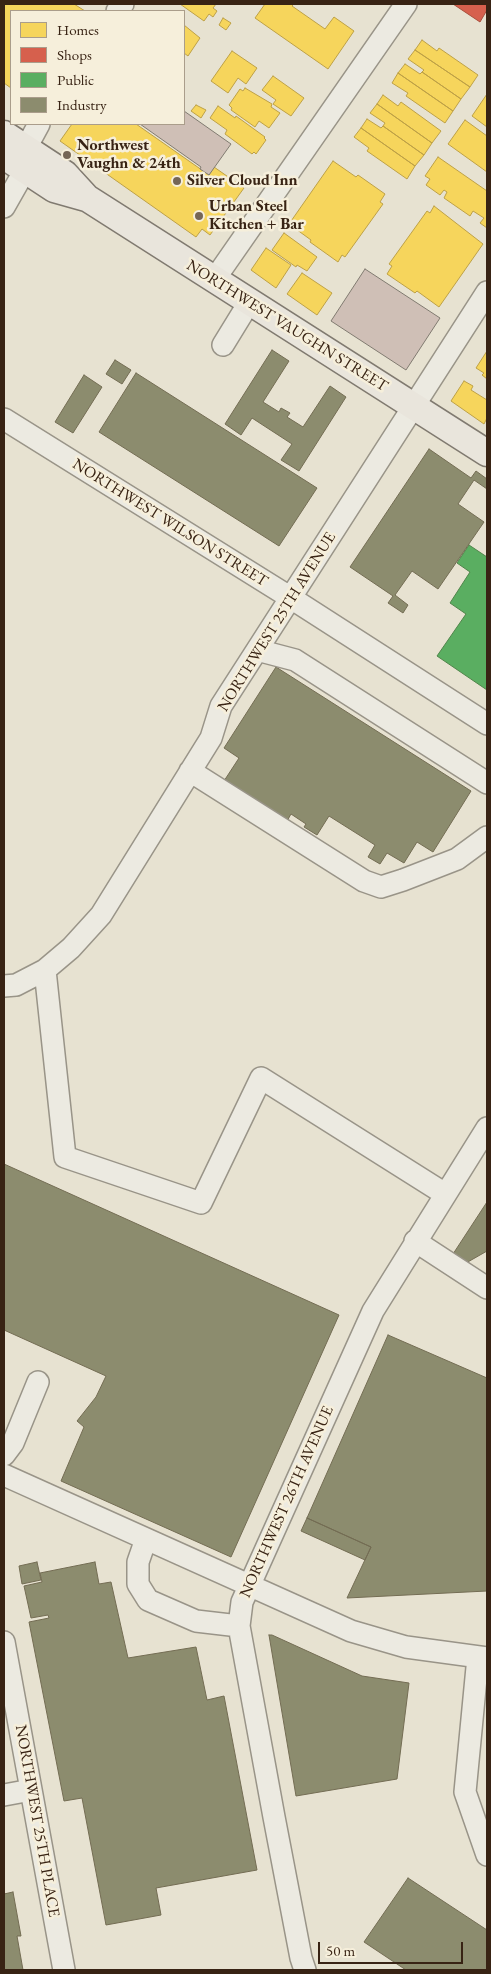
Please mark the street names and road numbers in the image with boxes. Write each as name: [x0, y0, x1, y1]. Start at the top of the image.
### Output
street label: NORTHWEST VAUGHN STREET: [183, 256, 391, 396]
street label: NORTHWEST WILSON STREET: [69, 455, 271, 591]
street label: NORTHWEST 25TH AVENUE: [214, 529, 340, 715]
street label: NORTHWEST 26TH AVENUE: [236, 1403, 338, 1601]
street label: NORTHWEST 25TH PLACE: [11, 1723, 63, 1919]

